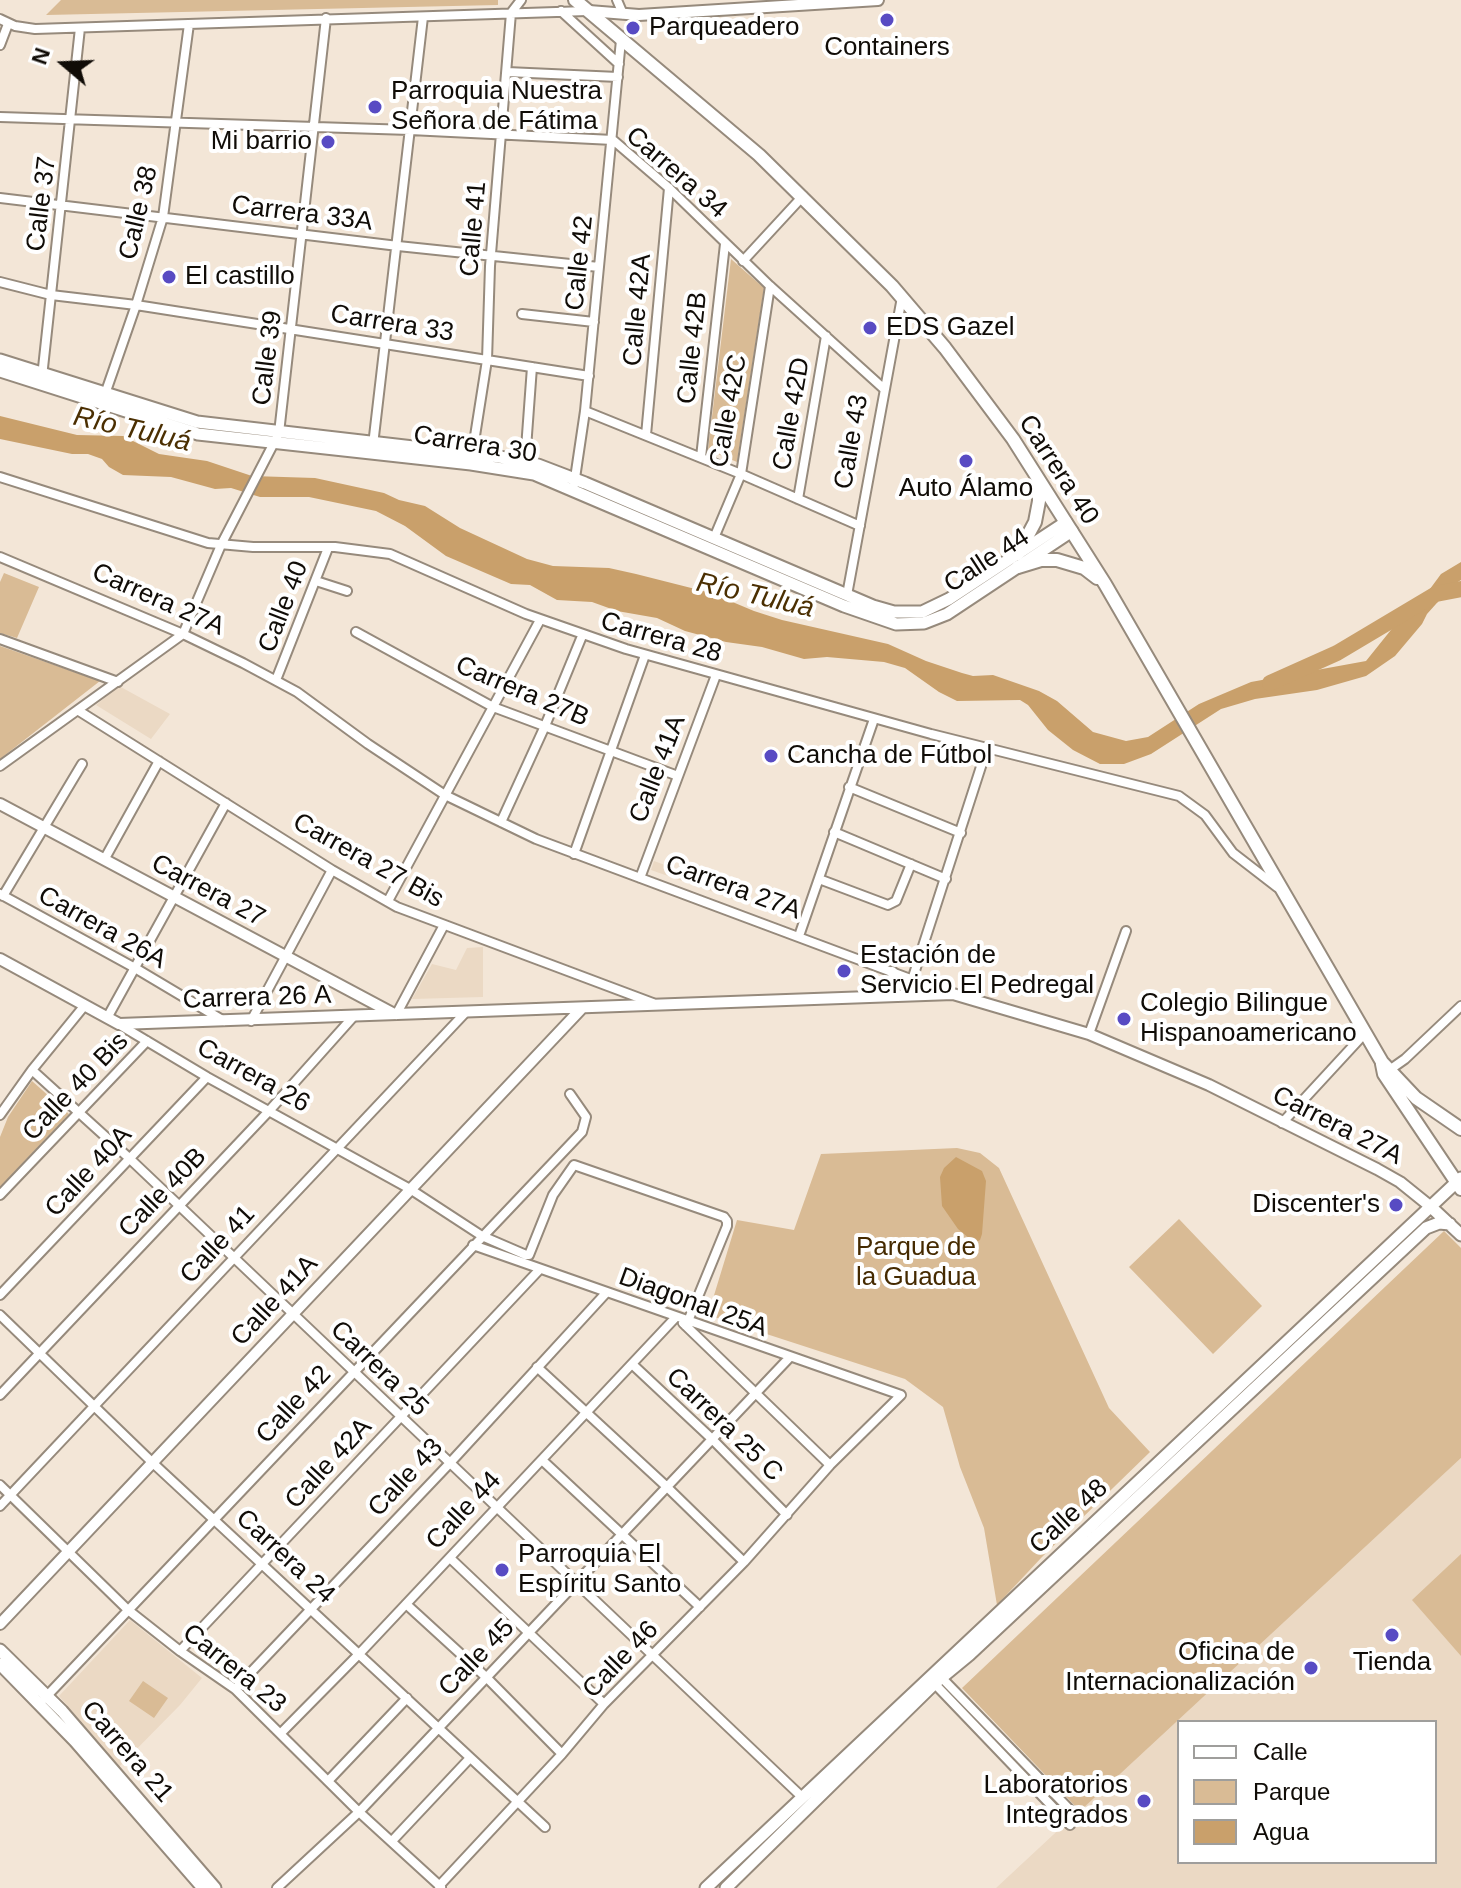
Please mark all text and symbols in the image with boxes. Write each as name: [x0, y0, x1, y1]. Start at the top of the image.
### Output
marker: Containers: [878, 11, 896, 29]
place label: Parqueadero: [649, 12, 799, 44]
marker: Parqueadero: [624, 19, 642, 37]
north arrow: [24, 24, 104, 104]
place label: Containers: [824, 32, 950, 64]
text: N: [26, 44, 55, 68]
place label: Parroquia Nuestra Señora de Fátima: [391, 76, 602, 138]
marker: Parroquia Nuestra Señora de Fátima: [366, 98, 384, 116]
street label: Carrera 34: [619, 120, 733, 226]
place label: Mi barrio: [211, 126, 312, 158]
marker: Mi barrio: [319, 133, 337, 151]
street label: Calle 37: [21, 155, 63, 253]
street label: Calle 38: [113, 163, 165, 263]
street label: Calle 41: [454, 180, 494, 278]
street label: Carrera 33A: [230, 190, 374, 238]
street label: Calle 42: [559, 214, 601, 312]
street label: Calle 42A: [618, 252, 658, 368]
place label: El castillo: [185, 261, 295, 293]
marker: El castillo: [160, 268, 178, 286]
street label: Calle 42B: [672, 290, 714, 406]
street label: Carrera 33: [328, 299, 456, 349]
street label: Calle 39: [247, 309, 289, 407]
place label: EDS Gazel: [886, 312, 1015, 344]
marker: EDS Gazel: [861, 319, 879, 337]
street label: Calle 42C: [704, 352, 754, 470]
street label: Calle 42D: [767, 355, 817, 473]
street label: Calle 43: [828, 392, 876, 492]
water label: Río Tuluá: [70, 400, 194, 460]
street label: Carrera 40: [1011, 409, 1105, 531]
street label: Carrera 30: [411, 420, 539, 470]
marker: Auto Álamo: [957, 452, 975, 470]
place label: Auto Álamo: [899, 473, 1033, 505]
street label: Calle 44: [939, 522, 1035, 600]
street label: Carrera 27A: [87, 557, 229, 643]
street label: Calle 40: [252, 557, 316, 657]
water label: Río Tuluá: [693, 566, 817, 626]
street label: Carrera 28: [597, 606, 725, 670]
street label: Carrera 27B: [451, 650, 593, 734]
street label: Calle 41A: [623, 711, 693, 827]
place label: Cancha de Fútbol: [787, 740, 992, 772]
marker: Cancha de Fútbol: [762, 747, 780, 765]
street label: Carrera 27 Bis: [287, 807, 449, 915]
street label: Carrera 27: [146, 848, 270, 934]
street label: Carrera 27A: [661, 849, 805, 927]
street label: Carrera 26A: [33, 880, 171, 976]
place label: Estación de Servicio El Pedregal: [860, 940, 1094, 1002]
marker: Estación de Servicio El Pedregal: [835, 962, 853, 980]
street label: Carrera 26 A: [182, 980, 332, 1016]
place label: Colegio Bilingue Hispanoamericano: [1140, 988, 1357, 1050]
marker: Colegio Bilingue Hispanoamericano: [1115, 1010, 1133, 1028]
street label: Calle 40 Bis: [17, 1026, 135, 1148]
street label: Carrera 26: [191, 1032, 315, 1120]
street label: Carrera 27A: [1267, 1080, 1407, 1172]
street label: Calle 40A: [39, 1120, 139, 1224]
street label: Calle 40B: [113, 1142, 213, 1244]
place label: Discenter's: [1252, 1189, 1380, 1221]
marker: Discenter's: [1387, 1196, 1405, 1214]
street label: Calle 41: [174, 1199, 262, 1291]
park label: Parque de la Guadua: [856, 1232, 976, 1294]
street label: Calle 41A: [225, 1249, 325, 1353]
street label: Diagonal 25A: [614, 1262, 772, 1344]
street label: Carrera 25: [323, 1315, 435, 1423]
street label: Calle 42: [250, 1359, 338, 1451]
street label: Carrera 25 C: [659, 1362, 789, 1488]
street label: Calle 42A: [279, 1412, 379, 1516]
street label: Calle 43: [362, 1432, 450, 1524]
street label: Calle 44: [420, 1465, 508, 1557]
street label: Calle 48: [1023, 1473, 1115, 1561]
street label: Carrera 24: [229, 1503, 341, 1611]
place label: Parroquia El Espíritu Santo: [518, 1539, 681, 1600]
marker: Parroquia El Espíritu Santo: [493, 1561, 511, 1579]
street label: Calle 45: [433, 1613, 521, 1703]
street label: Calle 46: [577, 1615, 665, 1705]
street label: Carrera 23: [176, 1618, 292, 1720]
marker: Tienda: [1383, 1626, 1401, 1644]
place label: Oficina de Internacionalización: [1065, 1637, 1295, 1698]
place label: Tienda: [1353, 1647, 1431, 1679]
marker: Oficina de Internacionalización: [1302, 1659, 1320, 1677]
street label: Carrera 21: [74, 1695, 180, 1809]
legend: [1177, 1720, 1437, 1864]
text: Calle: [1253, 1738, 1308, 1765]
place label: Laboratorios Integrados: [983, 1770, 1128, 1832]
text: Parque: [1253, 1778, 1330, 1805]
marker: Laboratorios Integrados: [1135, 1792, 1153, 1810]
text: Agua: [1253, 1818, 1309, 1845]

